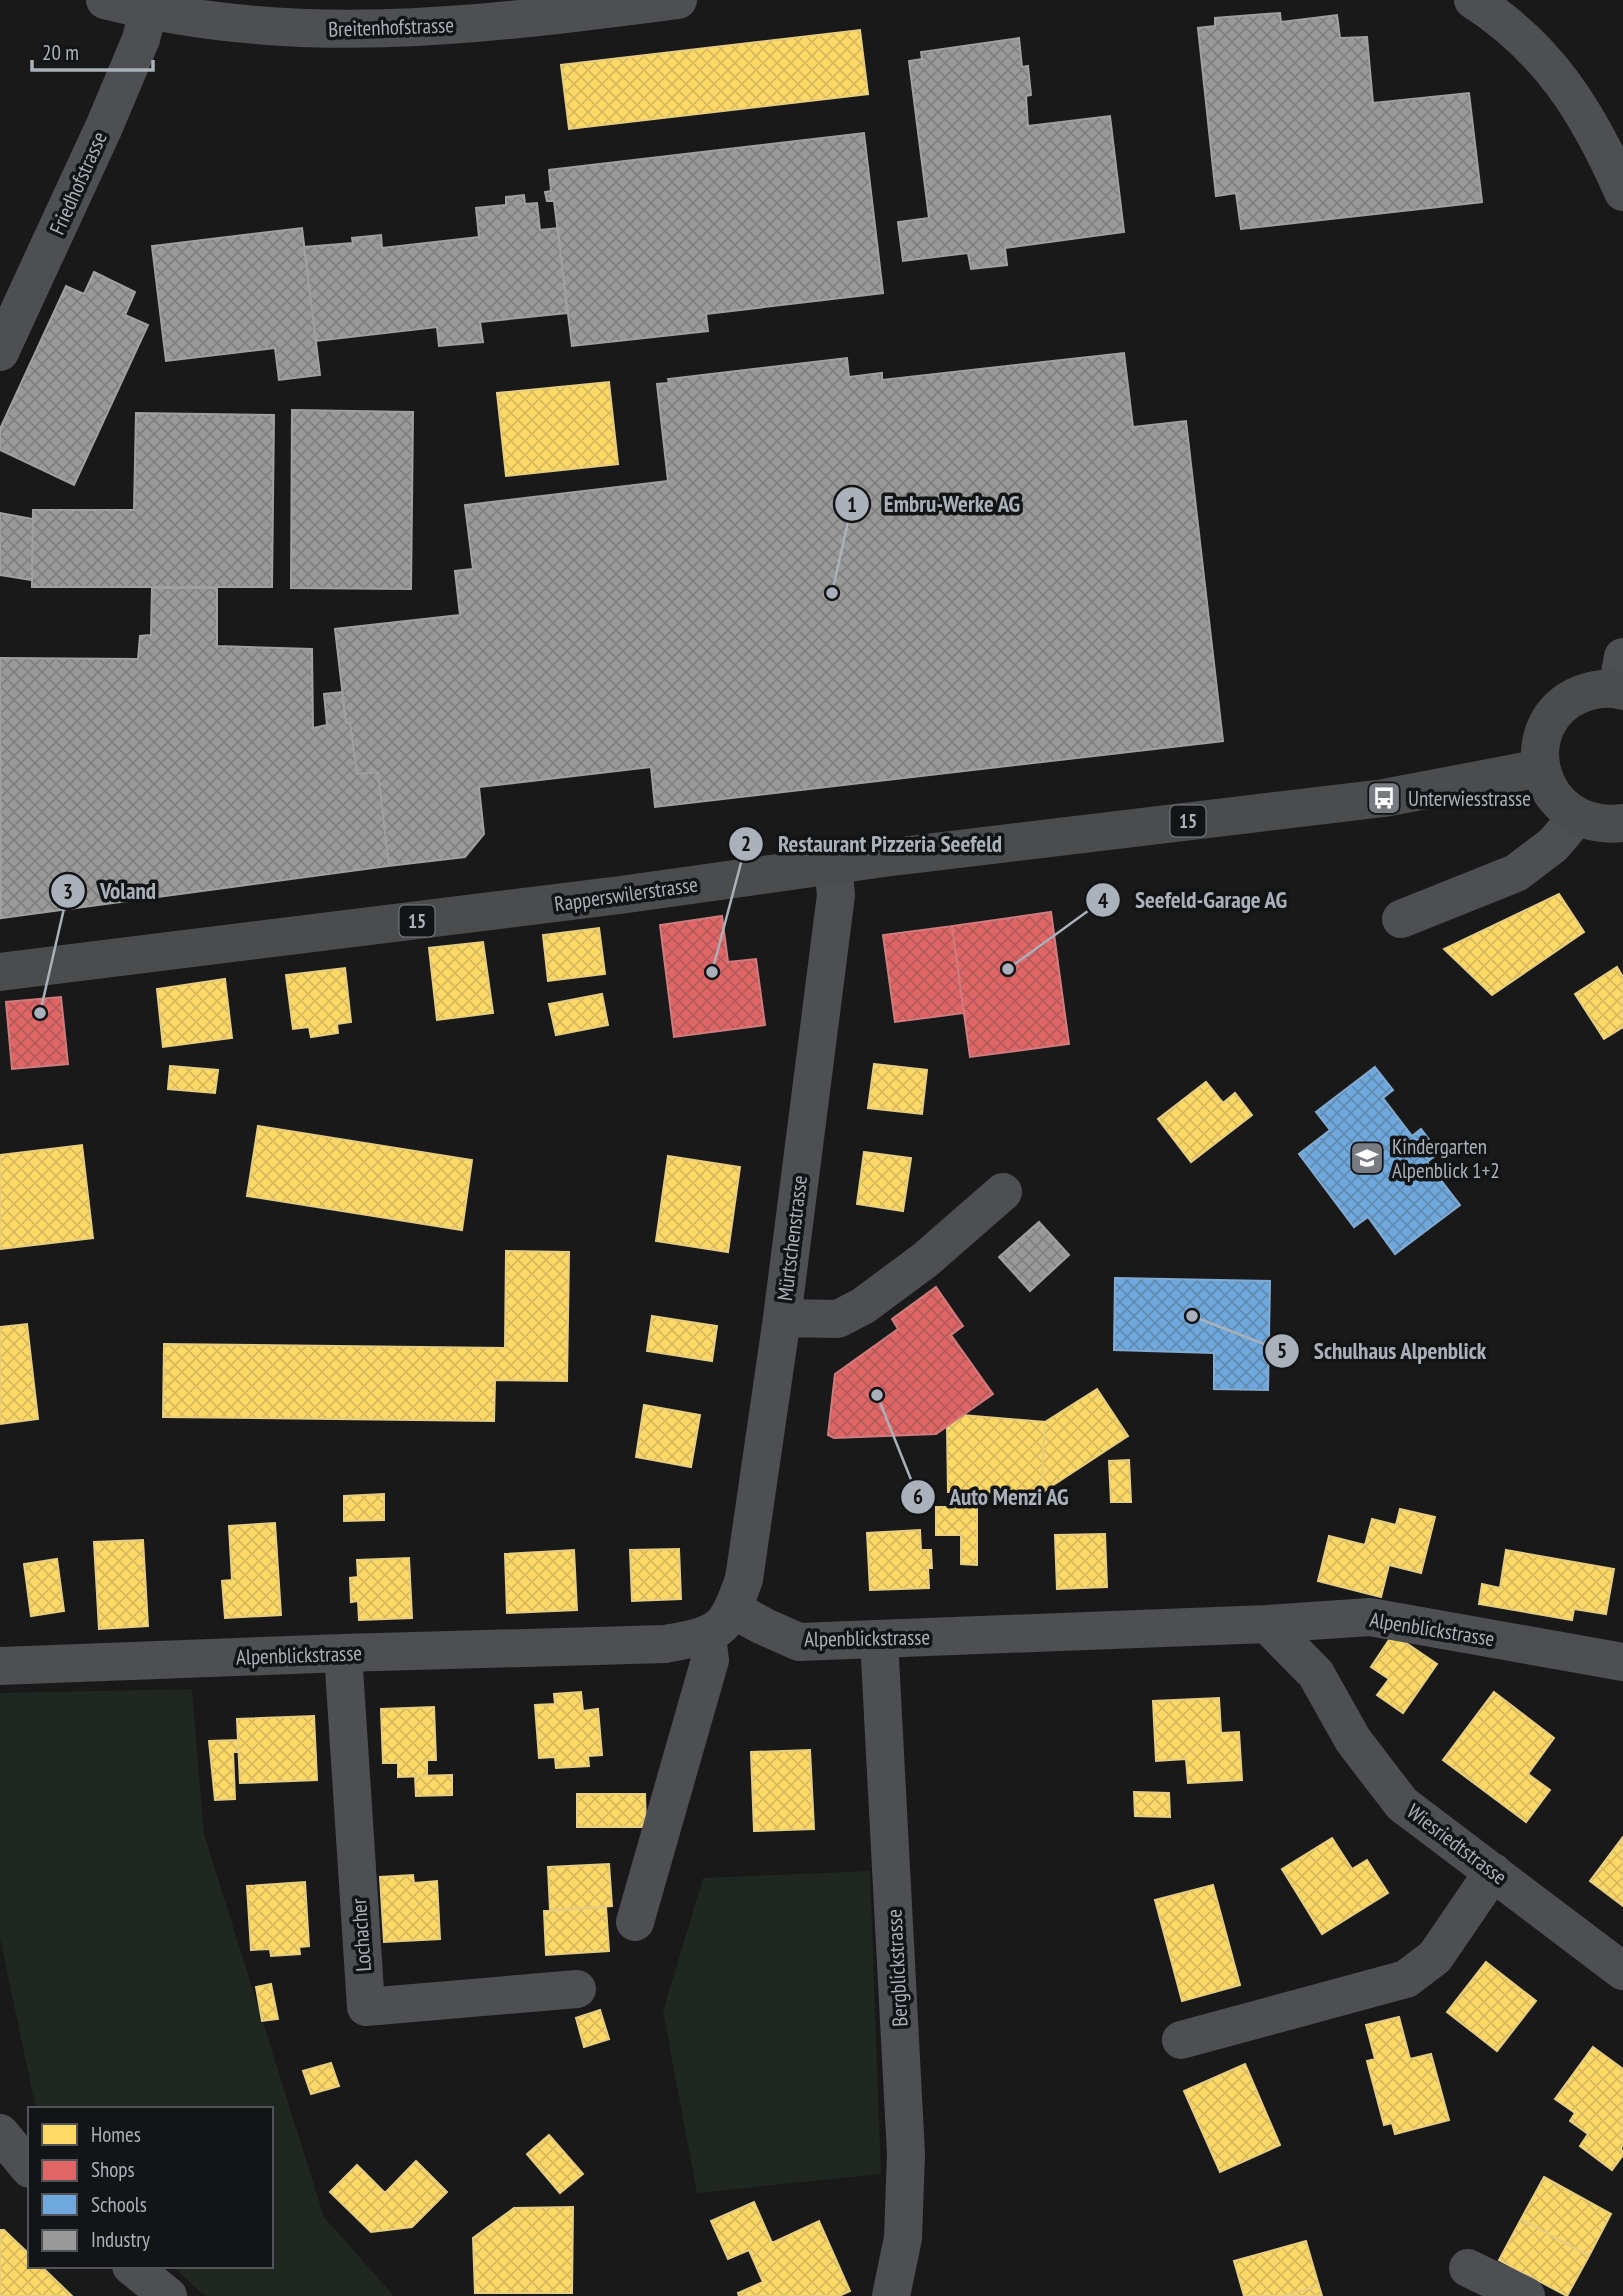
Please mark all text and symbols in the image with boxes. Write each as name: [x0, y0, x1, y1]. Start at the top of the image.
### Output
street label: Breitenhofstrasse: [328, 11, 454, 43]
scale bar: [32, 28, 152, 72]
text: 20 m: [42, 39, 79, 66]
street label: Friedhofstrasse: [43, 127, 113, 239]
callout: Embru-Werke AG: [834, 482, 1034, 526]
text: Embru-Werke AG: [884, 489, 1020, 518]
text: 1: [847, 491, 857, 518]
bus stop icon: Unterwiesstrasse: [1365, 779, 1403, 817]
place label: Unterwiesstrasse: [1408, 785, 1531, 812]
road number: 15: [1170, 806, 1206, 836]
callout: Restaurant Pizzeria Seefeld: [729, 822, 1016, 866]
text: Restaurant Pizzeria Seefeld: [778, 829, 1002, 858]
text: 2: [741, 830, 751, 857]
callout: Voland: [51, 869, 170, 913]
street label: Rapperswilerstrasse: [553, 871, 699, 917]
text: Voland: [99, 876, 156, 905]
text: 3: [63, 878, 73, 905]
callout: Seefeld-Garage AG: [1086, 878, 1301, 922]
text: Seefeld-Garage AG: [1135, 885, 1287, 914]
text: 4: [1098, 887, 1108, 914]
road number: 15: [400, 906, 434, 937]
place label: Kindergarten Alpenblick 1+2: [1392, 1133, 1500, 1184]
school or university icon: Kindergarten Alpenblick 1+2: [1348, 1139, 1386, 1177]
street label: Mürtschenstrasse: [771, 1174, 813, 1302]
callout: Schulhaus Alpenblick: [1264, 1329, 1501, 1373]
text: Schulhaus Alpenblick: [1314, 1336, 1487, 1365]
text: 5: [1277, 1337, 1287, 1364]
callout: Auto Menzi AG: [900, 1475, 1083, 1519]
text: Auto Menzi AG: [948, 1482, 1069, 1511]
text: 6: [913, 1483, 923, 1510]
street label: Alpenblickstrasse: [1368, 1606, 1496, 1652]
street label: Alpenblickstrasse: [804, 1623, 930, 1653]
street label: Alpenblickstrasse: [236, 1639, 362, 1671]
street label: Wiesriedtstrasse: [1402, 1798, 1512, 1890]
street label: Lochacher: [345, 1897, 377, 1972]
street label: Bergblickstrasse: [880, 1909, 914, 2027]
legend: [28, 2107, 273, 2268]
text: Homes: [91, 2121, 141, 2148]
text: Shops: [91, 2156, 135, 2183]
text: Schools: [91, 2191, 147, 2218]
text: Industry: [91, 2226, 150, 2253]

